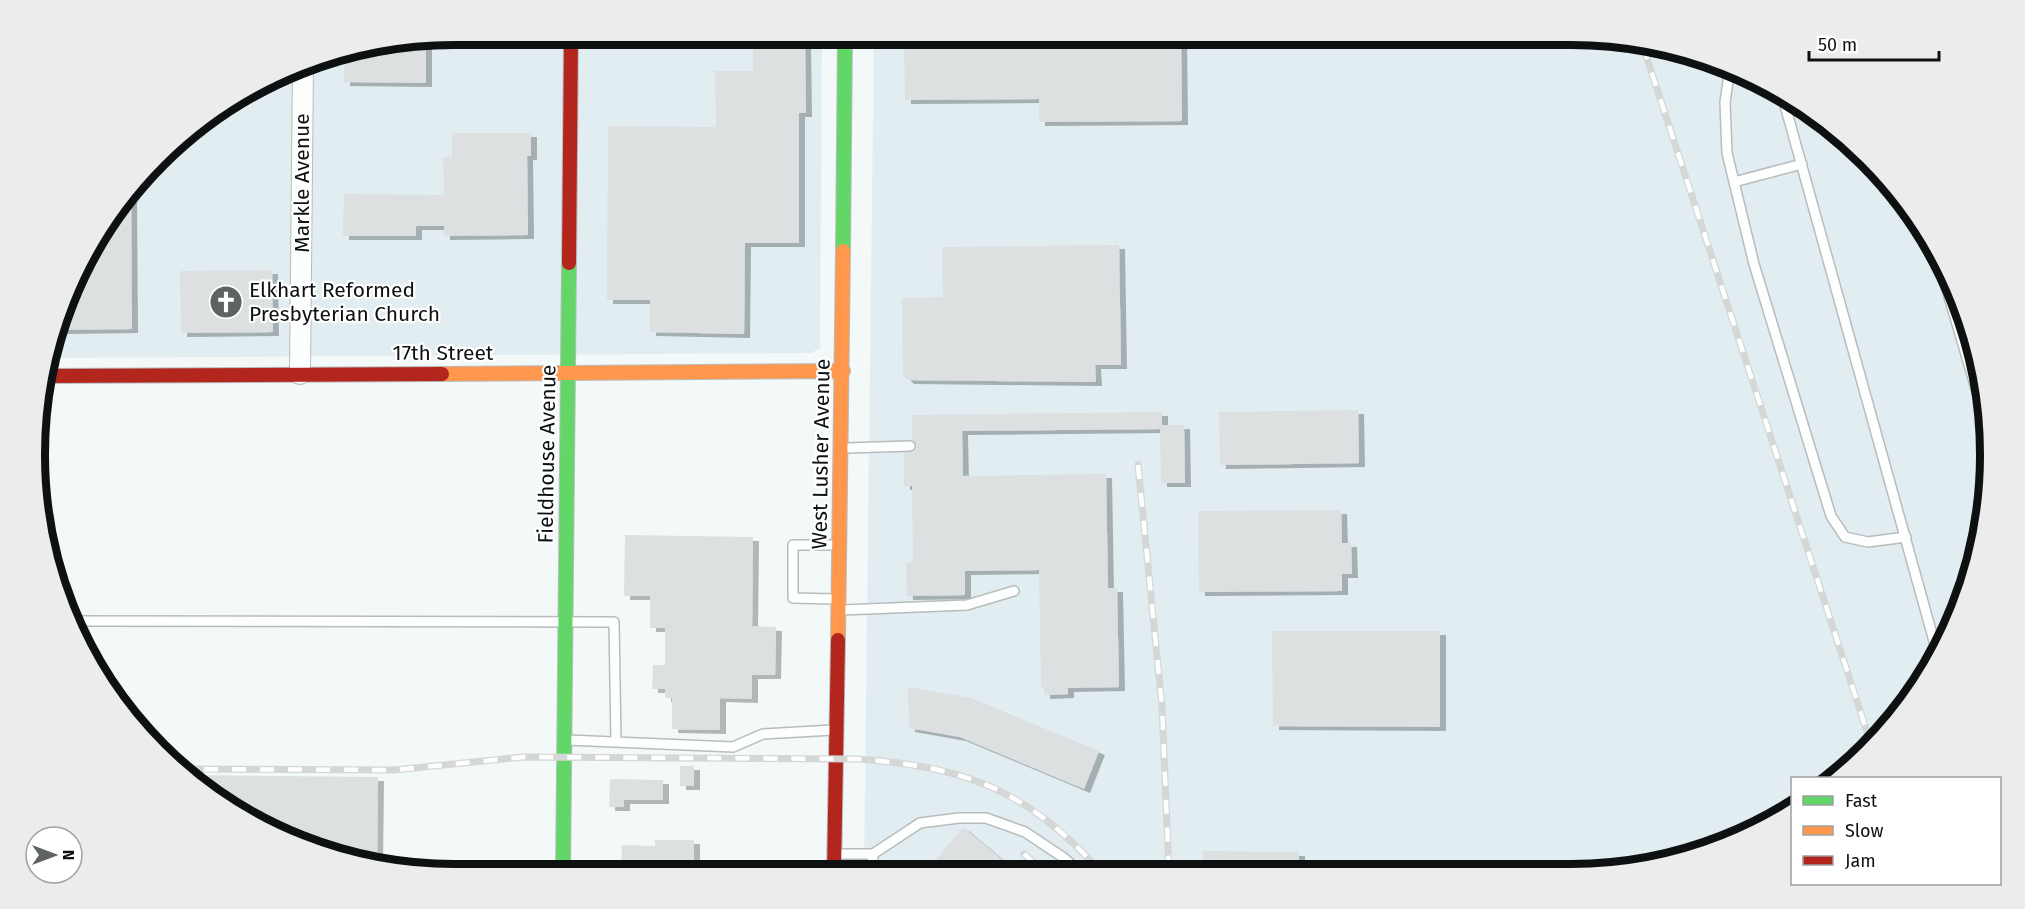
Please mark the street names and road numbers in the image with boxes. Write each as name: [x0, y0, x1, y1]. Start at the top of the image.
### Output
street label: Markle Avenue: [289, 113, 315, 253]
street label: 17th Street: [393, 340, 494, 366]
street label: West Lusher Avenue: [806, 358, 836, 550]
street label: Fieldhouse Avenue: [532, 364, 562, 544]

